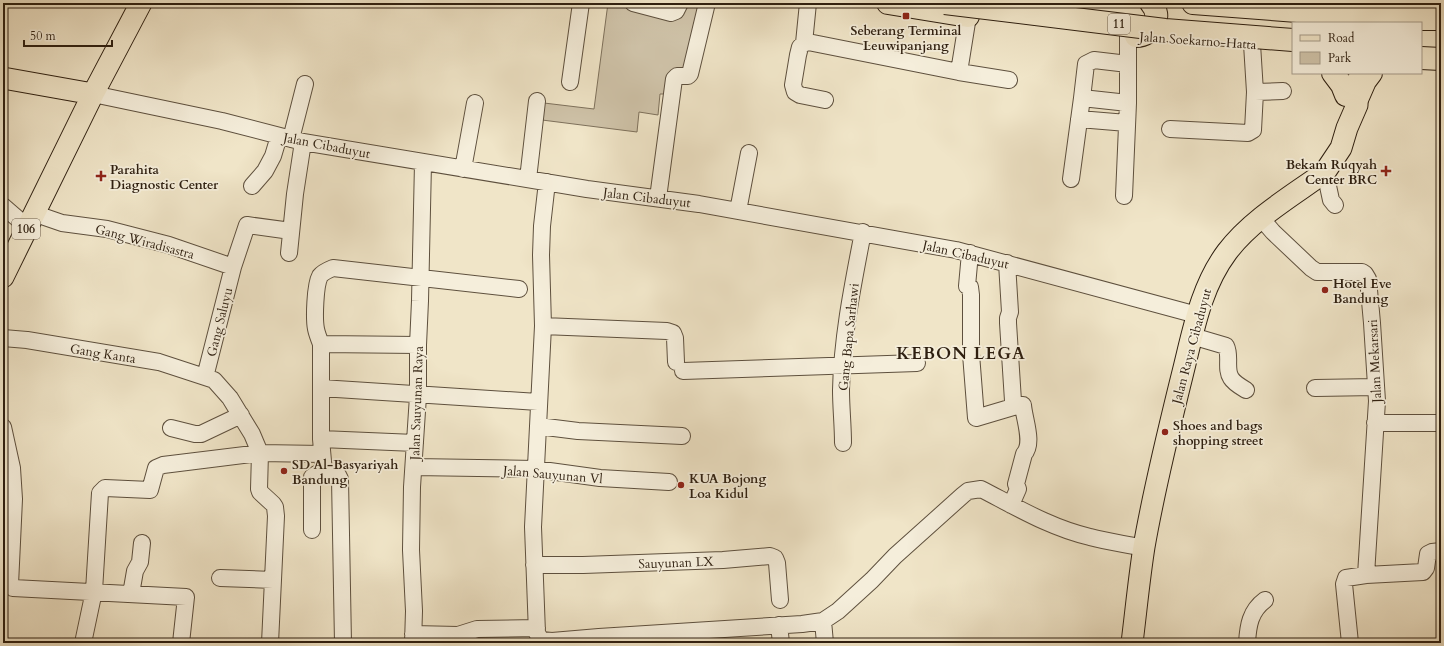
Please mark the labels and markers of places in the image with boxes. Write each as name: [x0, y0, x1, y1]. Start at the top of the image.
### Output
marker: Seberang Terminal Leuwipanjang: [901, 11, 911, 21]
place label: Seberang Terminal Leuwipanjang: [851, 22, 962, 55]
place label: Bekam Ruqyah Center BRC: [1286, 156, 1377, 189]
place label: Parahita Diagnostic Center: [110, 161, 219, 194]
marker: Bekam Ruqyah Center BRC: [1380, 165, 1392, 177]
marker: Parahita Diagnostic Center: [95, 170, 107, 182]
place label: Hotel Eve Bandung: [1333, 275, 1392, 308]
marker: Hotel Eve Bandung: [1320, 285, 1330, 295]
place label: Shoes and bags shopping street: [1173, 417, 1263, 450]
marker: Shoes and bags shopping street: [1160, 427, 1170, 437]
place label: SD Al-Basyariyah Bandung: [292, 456, 398, 489]
marker: SD Al-Basyariyah Bandung: [279, 466, 289, 476]
place label: KUA Bojong Loa Kidul: [689, 470, 766, 503]
marker: KUA Bojong Loa Kidul: [676, 480, 686, 490]

